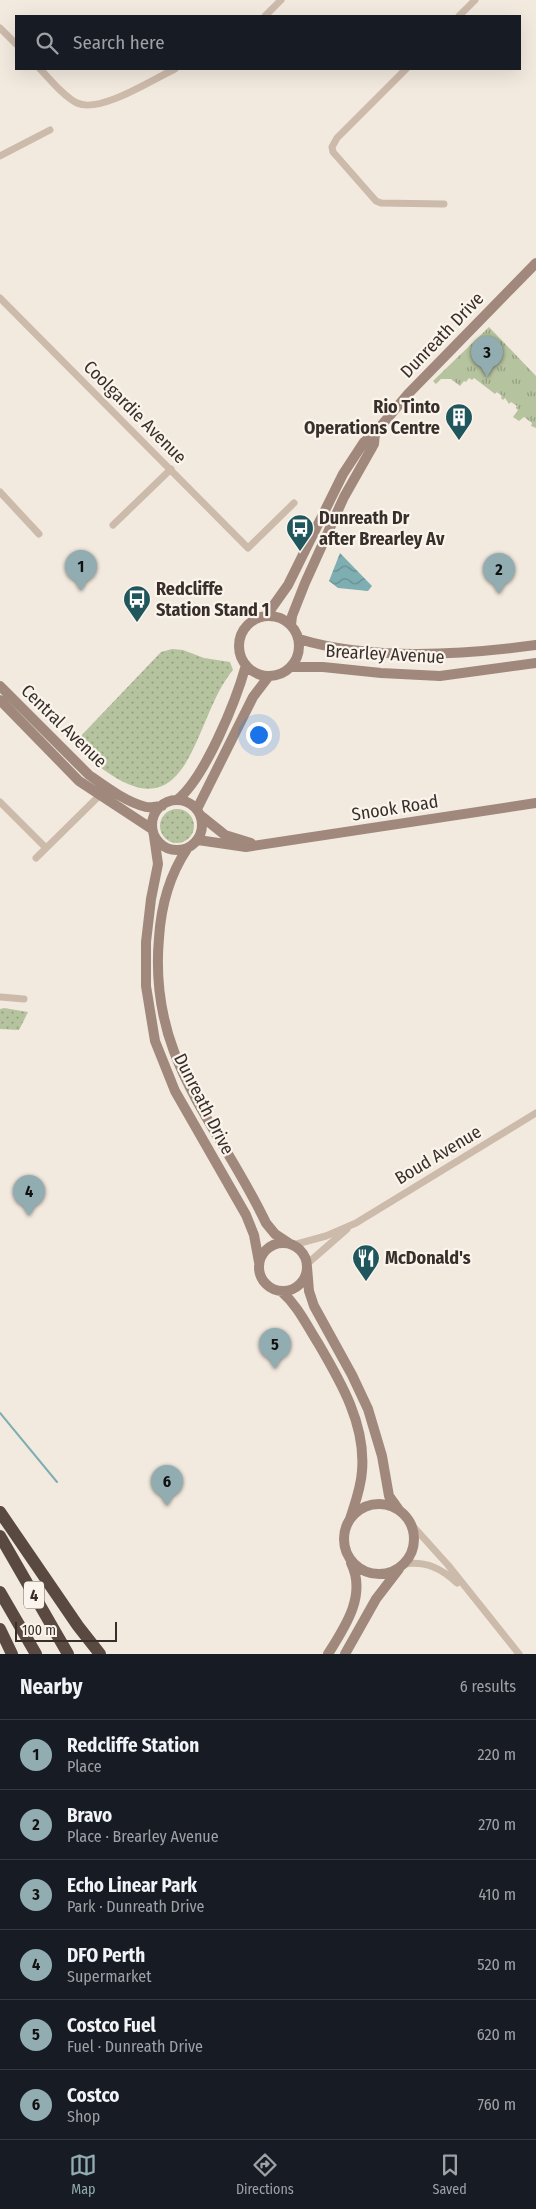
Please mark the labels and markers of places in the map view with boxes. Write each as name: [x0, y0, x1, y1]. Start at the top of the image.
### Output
pin: 3: [471, 336, 503, 377]
place label: Rio Tinto Operations Centre: [304, 396, 440, 439]
building icon: Rio Tinto Operations Centre: [444, 402, 474, 441]
place label: Dunreath Dr after Brearley Av: [319, 507, 445, 550]
bus stop icon: Dunreath Dr after Brearley Av: [285, 513, 315, 552]
pin: 1: [65, 550, 97, 591]
pin: 2: [483, 553, 515, 594]
place label: Redcliffe Station Stand 1: [156, 578, 269, 621]
bus stop icon: Redcliffe Station Stand 1: [122, 584, 152, 623]
pin: 4: [13, 1175, 45, 1216]
restaurant icon: McDonald's: [351, 1243, 381, 1282]
place label: McDonald's: [385, 1247, 471, 1269]
pin: 5: [259, 1328, 291, 1369]
pin: 6: [151, 1465, 183, 1506]

